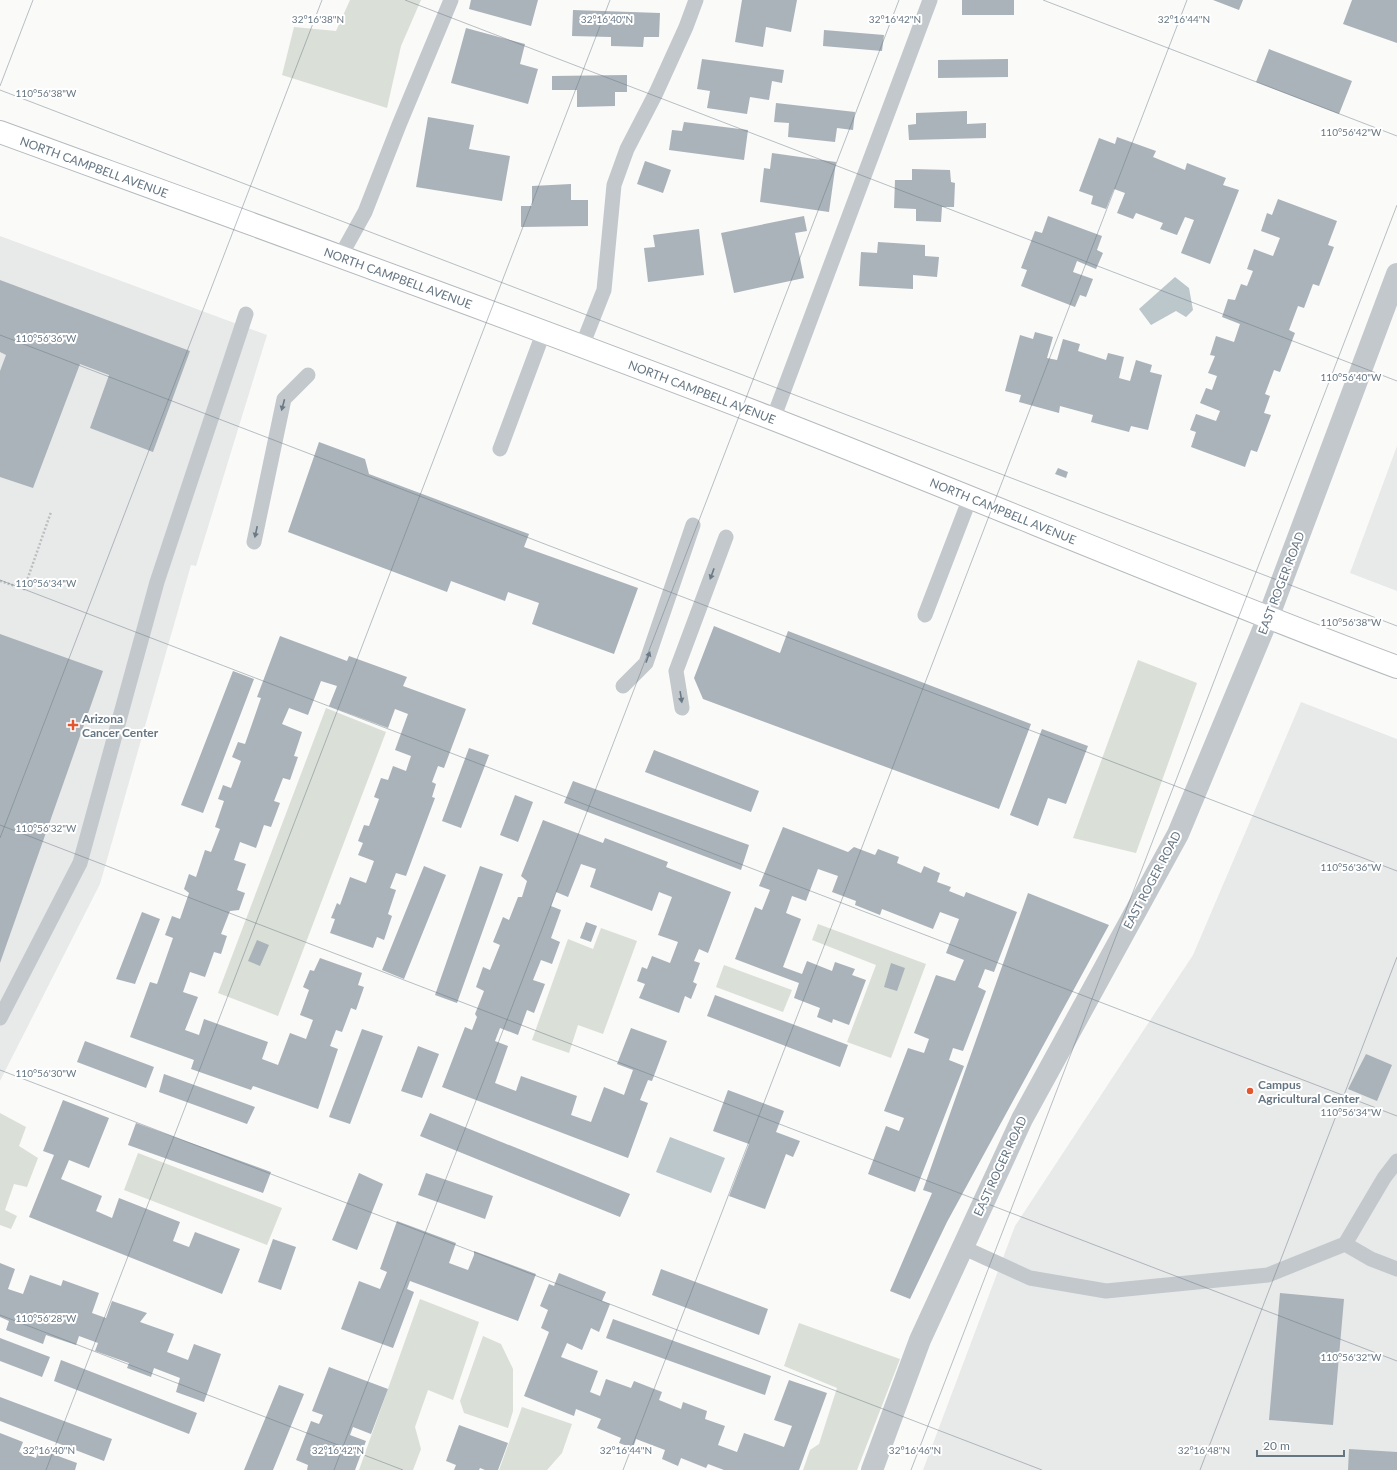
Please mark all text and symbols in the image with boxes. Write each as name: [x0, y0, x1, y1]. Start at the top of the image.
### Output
text: 32°16'38"N: [292, 13, 344, 25]
text: 32°16'40"N: [581, 13, 633, 25]
text: 32°16'42"N: [869, 13, 921, 25]
text: 32°16'44"N: [1158, 13, 1210, 25]
text: 110°56'38"W: [16, 87, 77, 99]
text: 110°56'42"W: [1321, 126, 1382, 138]
street label: NORTH CAMPBELL AVENUE: [18, 133, 170, 201]
street label: NORTH CAMPBELL AVENUE: [322, 244, 474, 312]
text: 110°56'36"W: [16, 332, 77, 344]
street label: NORTH CAMPBELL AVENUE: [626, 357, 778, 427]
text: 110°56'40"W: [1321, 371, 1382, 383]
one-way arrow: [280, 398, 286, 411]
street label: NORTH CAMPBELL AVENUE: [928, 475, 1078, 547]
one-way arrow: [253, 526, 259, 538]
street label: EAST ROGER ROAD: [1255, 530, 1307, 636]
one-way arrow: [709, 568, 715, 580]
text: 110°56'34"W: [16, 577, 77, 589]
text: 110°56'38"W: [1321, 616, 1382, 628]
one-way arrow: [645, 650, 651, 662]
one-way arrow: [678, 691, 684, 703]
place label: Arizona Cancer Center: [81, 711, 159, 740]
marker: Arizona Cancer Center: [67, 719, 79, 731]
text: 110°56'32"W: [16, 822, 77, 834]
street label: EAST ROGER ROAD: [1120, 828, 1184, 932]
text: 110°56'36"W: [1321, 861, 1382, 873]
text: 110°56'30"W: [16, 1067, 77, 1079]
place label: Campus Agricultural Center: [1257, 1077, 1360, 1106]
marker: Campus Agricultural Center: [1245, 1086, 1255, 1096]
text: 110°56'34"W: [1321, 1106, 1382, 1118]
street label: EAST ROGER ROAD: [970, 1114, 1030, 1218]
text: 110°56'28"W: [16, 1312, 77, 1324]
text: 110°56'32"W: [1321, 1351, 1382, 1363]
scale bar: [1257, 1432, 1344, 1458]
text: 20 m: [1263, 1438, 1290, 1453]
text: 32°16'40"N: [23, 1444, 75, 1456]
text: 32°16'42"N: [312, 1444, 364, 1456]
text: 32°16'44"N: [600, 1444, 652, 1456]
text: 32°16'46"N: [889, 1444, 941, 1456]
text: 32°16'48"N: [1178, 1444, 1230, 1456]

